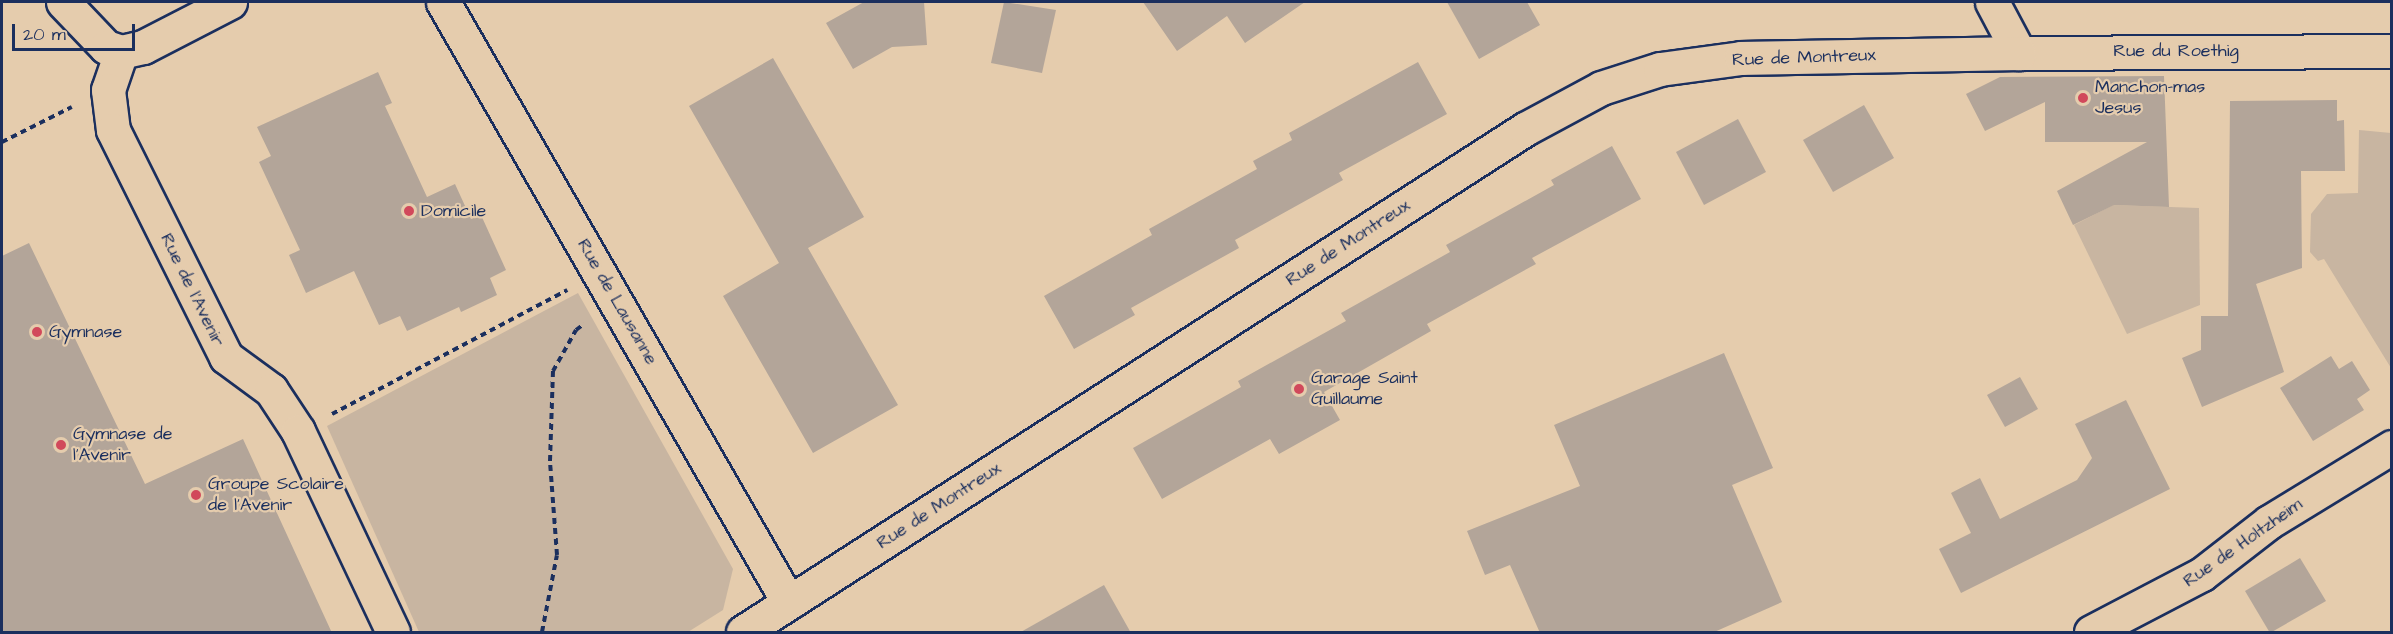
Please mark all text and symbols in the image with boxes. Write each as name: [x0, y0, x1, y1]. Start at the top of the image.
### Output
scale bar: [15, 12, 138, 50]
text: 20 m: [23, 22, 66, 47]
street label: Rue du Roethig: [2113, 40, 2239, 62]
street label: Rue de Montreux: [1732, 45, 1876, 71]
place label: Manchon-mas Jesus: [2095, 77, 2205, 119]
marker: Manchon-mas Jesus: [2076, 91, 2090, 105]
street label: Rue de Montreux: [1282, 195, 1414, 291]
place label: Domicile: [421, 200, 486, 222]
marker: Domicile: [402, 204, 416, 218]
street label: Rue de l'Avenir: [155, 230, 229, 350]
street label: Rue de Lausanne: [572, 235, 662, 369]
place label: Gymnase: [49, 321, 122, 343]
marker: Gymnase: [30, 325, 44, 339]
place label: Garage Saint Guillaume: [1311, 368, 1418, 410]
marker: Garage Saint Guillaume: [1292, 382, 1306, 396]
place label: Gymnase de l'Avenir: [73, 424, 172, 466]
marker: Gymnase de l'Avenir: [54, 438, 68, 452]
street label: Rue de Montreux: [873, 458, 1005, 554]
place label: Groupe Scolaire de l'Avenir: [208, 474, 344, 516]
marker: Groupe Scolaire de l'Avenir: [189, 488, 203, 502]
street label: Rue de Holtzheim: [2179, 494, 2307, 592]

